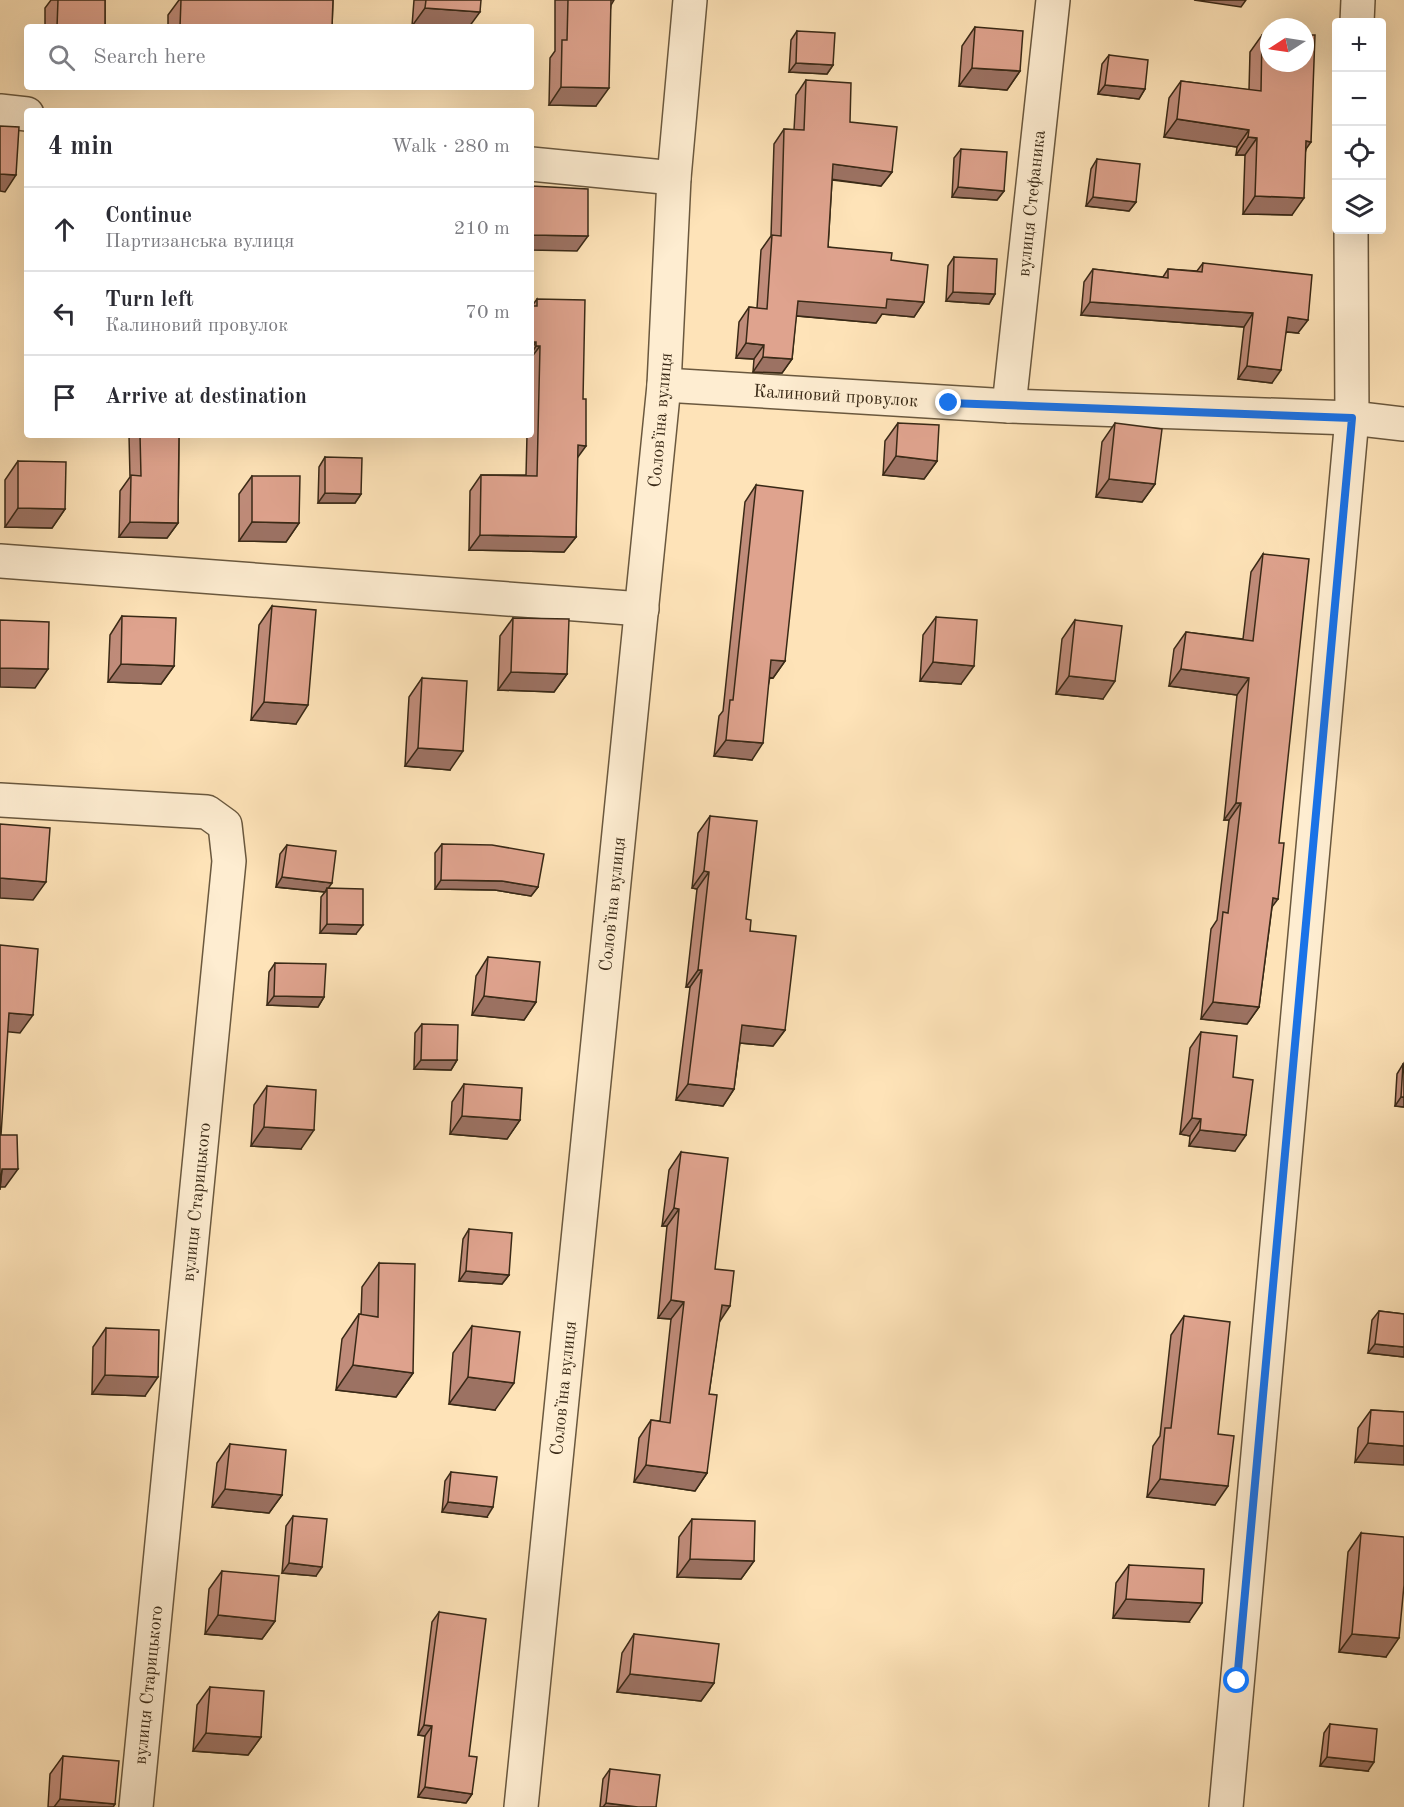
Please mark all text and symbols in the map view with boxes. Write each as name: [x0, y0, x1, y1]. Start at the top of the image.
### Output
north arrow: [1260, 18, 1314, 72]
map controls: [1332, 18, 1386, 234]
button: +: [1332, 18, 1386, 72]
search box: [24, 24, 534, 90]
icon: search: [45, 41, 78, 74]
text: Search here: [93, 46, 206, 68]
button: −: [1332, 72, 1386, 126]
button: locate: [1332, 126, 1386, 180]
street label: вулиця Стефаника: [1015, 129, 1049, 278]
text: 4 min: [48, 134, 113, 160]
text: Walk · 280 m: [391, 137, 510, 157]
button: layers: [1332, 180, 1386, 234]
text: Continue: [105, 205, 192, 227]
icon: ahead: [48, 213, 81, 246]
text: 210 m: [454, 219, 510, 239]
text: Партизанська вулиця: [105, 232, 295, 252]
text: Turn left: [105, 289, 194, 311]
icon: left: [48, 297, 81, 330]
text: 70 m: [465, 303, 510, 323]
text: Калиновий провулок: [105, 316, 288, 336]
street label: Соловʼїна вулиця: [646, 352, 676, 488]
icon: arrive: [48, 381, 81, 414]
street label: Калиновий провулок: [753, 382, 919, 410]
text: Arrive at destination: [105, 386, 307, 408]
route end: [935, 389, 961, 415]
street label: Соловʼїна вулиця: [597, 836, 629, 972]
street label: вулиця Старицького: [180, 1122, 214, 1282]
street label: Соловʼїна вулиця: [548, 1320, 580, 1456]
street label: вулиця Старицького: [132, 1605, 166, 1765]
route start: [1223, 1667, 1249, 1693]

